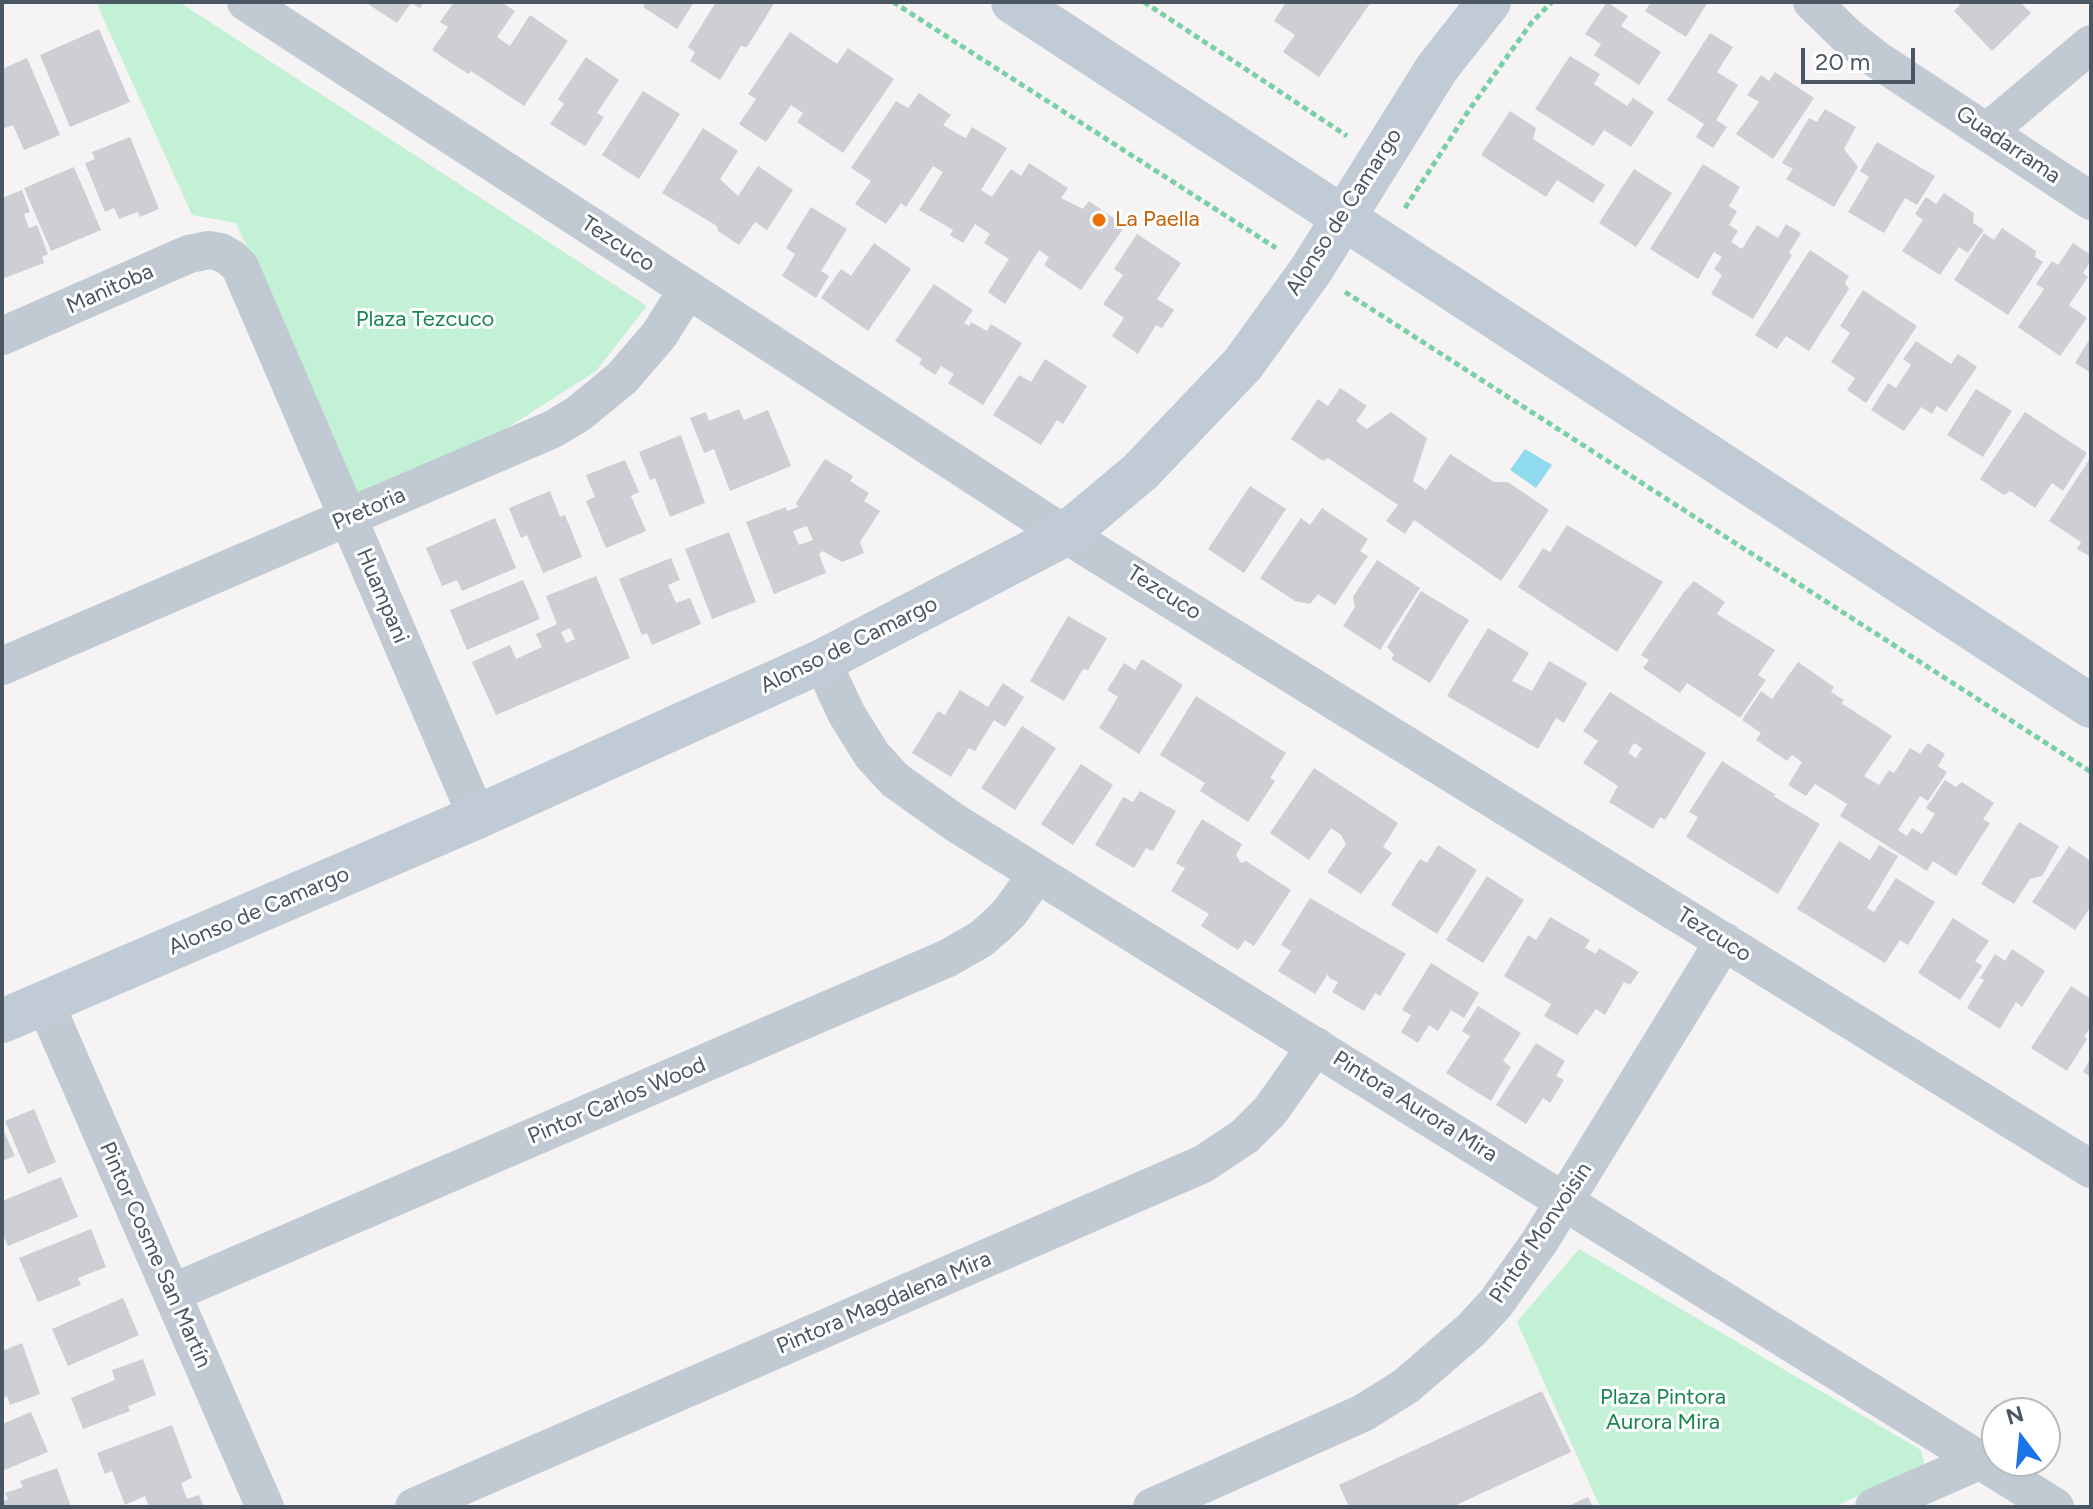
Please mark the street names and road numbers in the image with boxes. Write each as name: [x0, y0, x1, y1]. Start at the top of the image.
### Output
street label: Guadarrama: [1951, 100, 2065, 190]
street label: Alonso de Camargo: [1280, 124, 1408, 300]
street label: Tezcuco: [576, 210, 660, 278]
street label: Manitoba: [62, 258, 158, 320]
street label: Pretoria: [328, 482, 410, 536]
street label: Huampani: [350, 545, 414, 647]
street label: Tezcuco: [1122, 560, 1206, 626]
street label: Alonso de Camargo: [756, 591, 942, 699]
street label: Alonso de Camargo: [165, 861, 353, 961]
street label: Tezcuco: [1672, 902, 1756, 968]
street label: Pintora Aurora Mira: [1328, 1046, 1502, 1168]
street label: Pintor Carlos Wood: [524, 1052, 710, 1150]
street label: Pintor Cosme San Martín: [93, 1138, 217, 1372]
street label: Pintor Monvoisin: [1484, 1158, 1598, 1308]
street label: Pintora Magdalena Mira: [773, 1246, 995, 1360]

